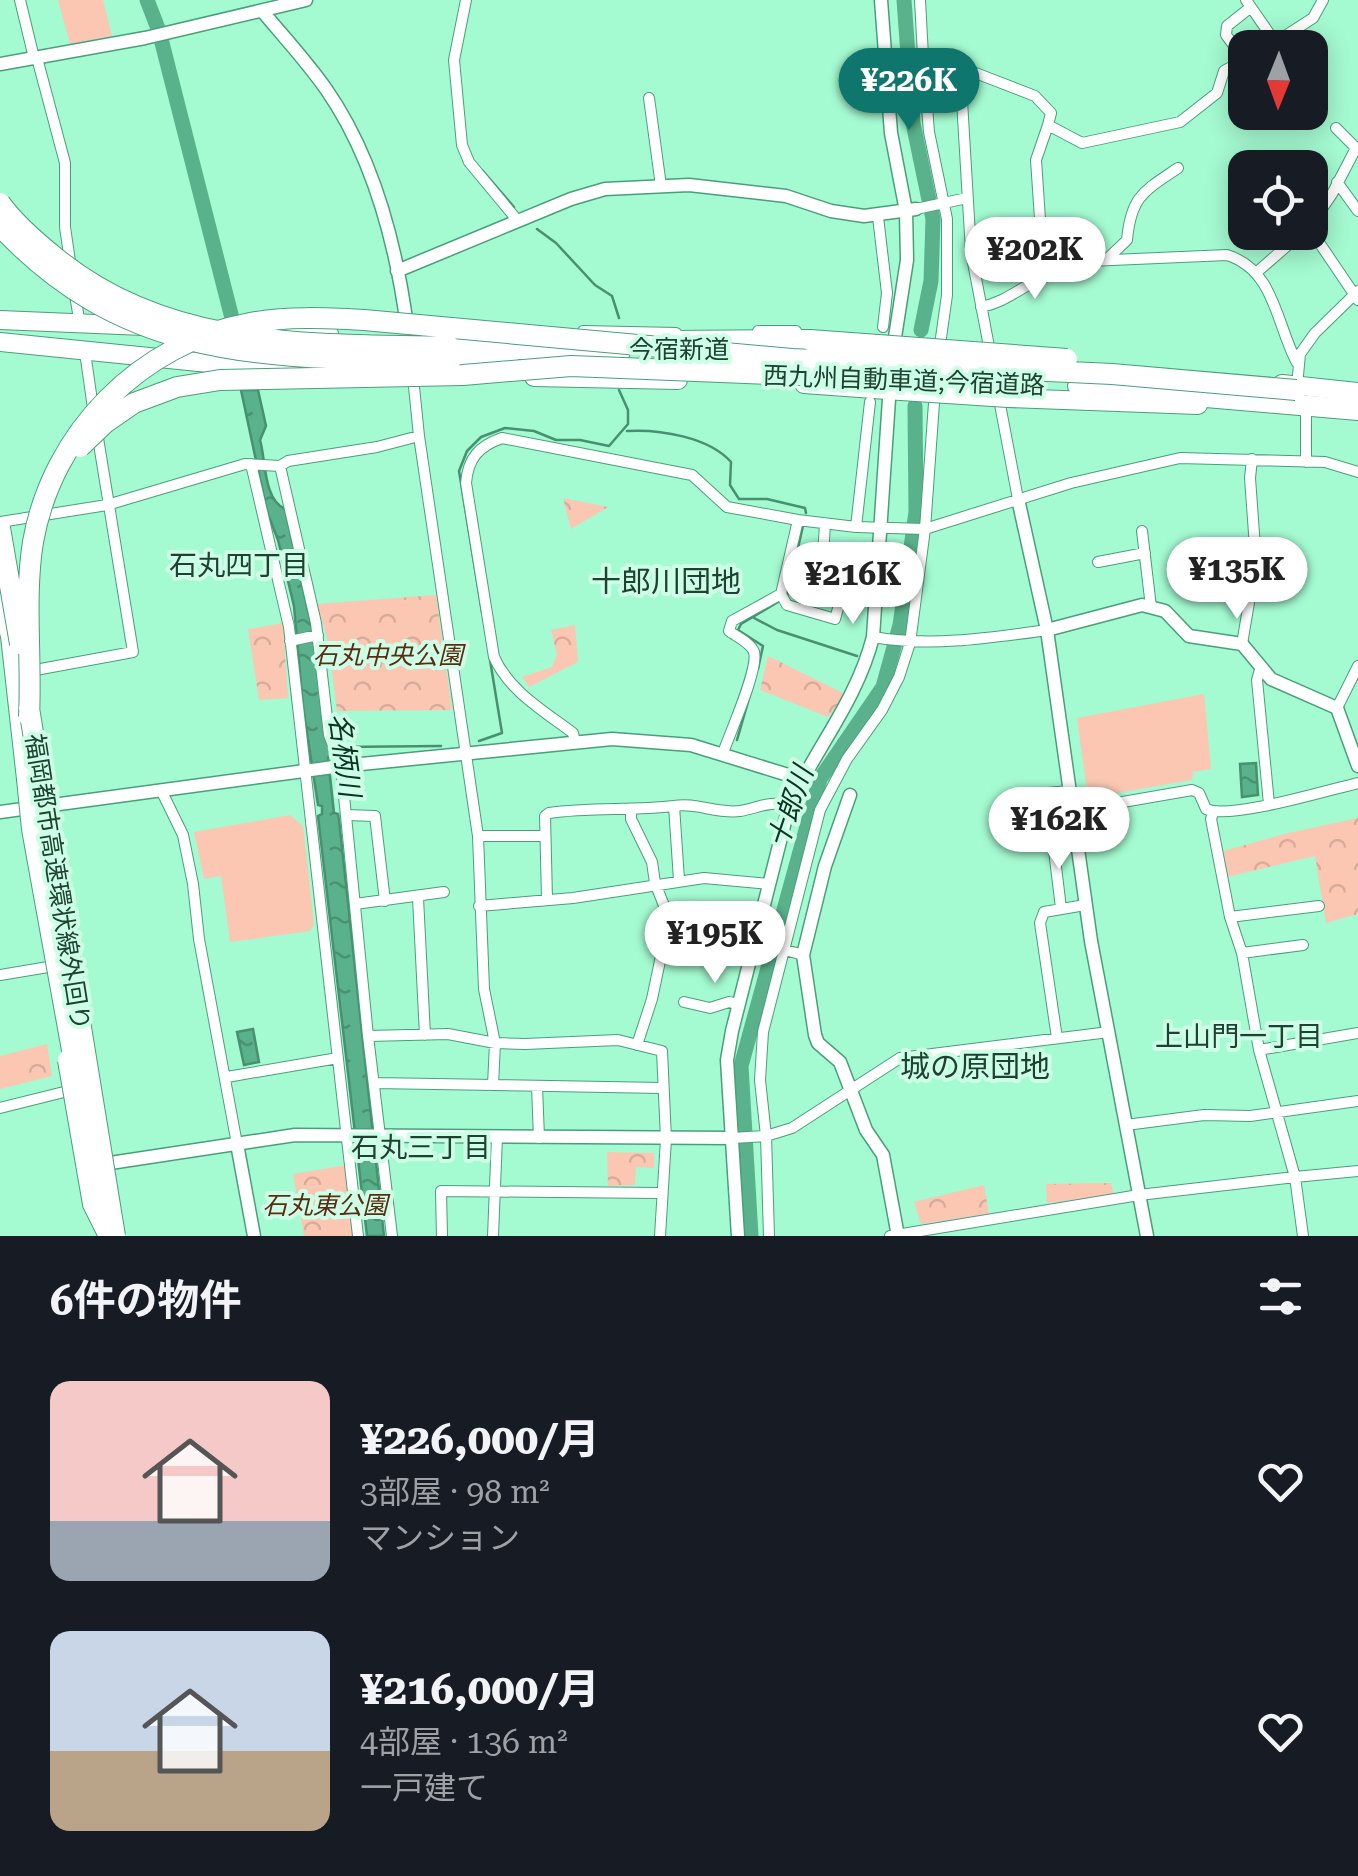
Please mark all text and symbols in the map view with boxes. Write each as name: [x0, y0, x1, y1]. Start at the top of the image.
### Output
north arrow: [1228, 30, 1328, 130]
map controls: [1228, 30, 1328, 250]
pin: ¥226K: [839, 48, 979, 133]
text: ¥226K: [861, 61, 957, 99]
button: locate: [1228, 150, 1328, 250]
pin: ¥202K: [965, 217, 1105, 302]
text: ¥202K: [987, 230, 1083, 268]
street label: 今宿新道: [629, 335, 729, 364]
street label: 西九州自動車道;今宿道路: [763, 361, 1045, 400]
pin: ¥135K: [1167, 537, 1307, 622]
pin: ¥216K: [783, 542, 923, 627]
district label: 石丸四丁目: [169, 549, 309, 582]
text: ¥135K: [1189, 550, 1285, 588]
text: ¥216K: [805, 555, 901, 593]
district label: 十郎川団地: [591, 564, 741, 599]
park label: 石丸中央公園: [313, 641, 466, 670]
water label: 名柄川: [322, 711, 367, 802]
street label: 福岡都市高速環状線外回り: [20, 732, 95, 1033]
water label: 十郎川: [761, 759, 821, 852]
pin: ¥162K: [989, 787, 1129, 872]
text: ¥162K: [1011, 800, 1107, 838]
pin: ¥195K: [645, 901, 785, 986]
text: ¥195K: [667, 914, 763, 952]
district label: 上山門一丁目: [1155, 1020, 1323, 1053]
district label: 城の原団地: [900, 1049, 1050, 1084]
district label: 石丸三丁目: [351, 1131, 491, 1164]
park label: 石丸東公園: [262, 1191, 390, 1220]
icon: filters: [1253, 1269, 1308, 1324]
text: 6件の物件: [50, 1276, 242, 1325]
text: ¥226,000/月: [360, 1415, 600, 1464]
icon: home: [130, 1421, 250, 1541]
icon: heart: [1253, 1454, 1308, 1509]
text: 3部屋 · 98 m²: [360, 1473, 550, 1511]
text: マンション: [360, 1519, 520, 1557]
text: ¥216,000/月: [360, 1665, 600, 1714]
icon: home: [130, 1671, 250, 1791]
icon: heart: [1253, 1704, 1308, 1759]
text: 4部屋 · 136 m²: [360, 1723, 568, 1761]
text: 一戸建て: [360, 1769, 488, 1807]

